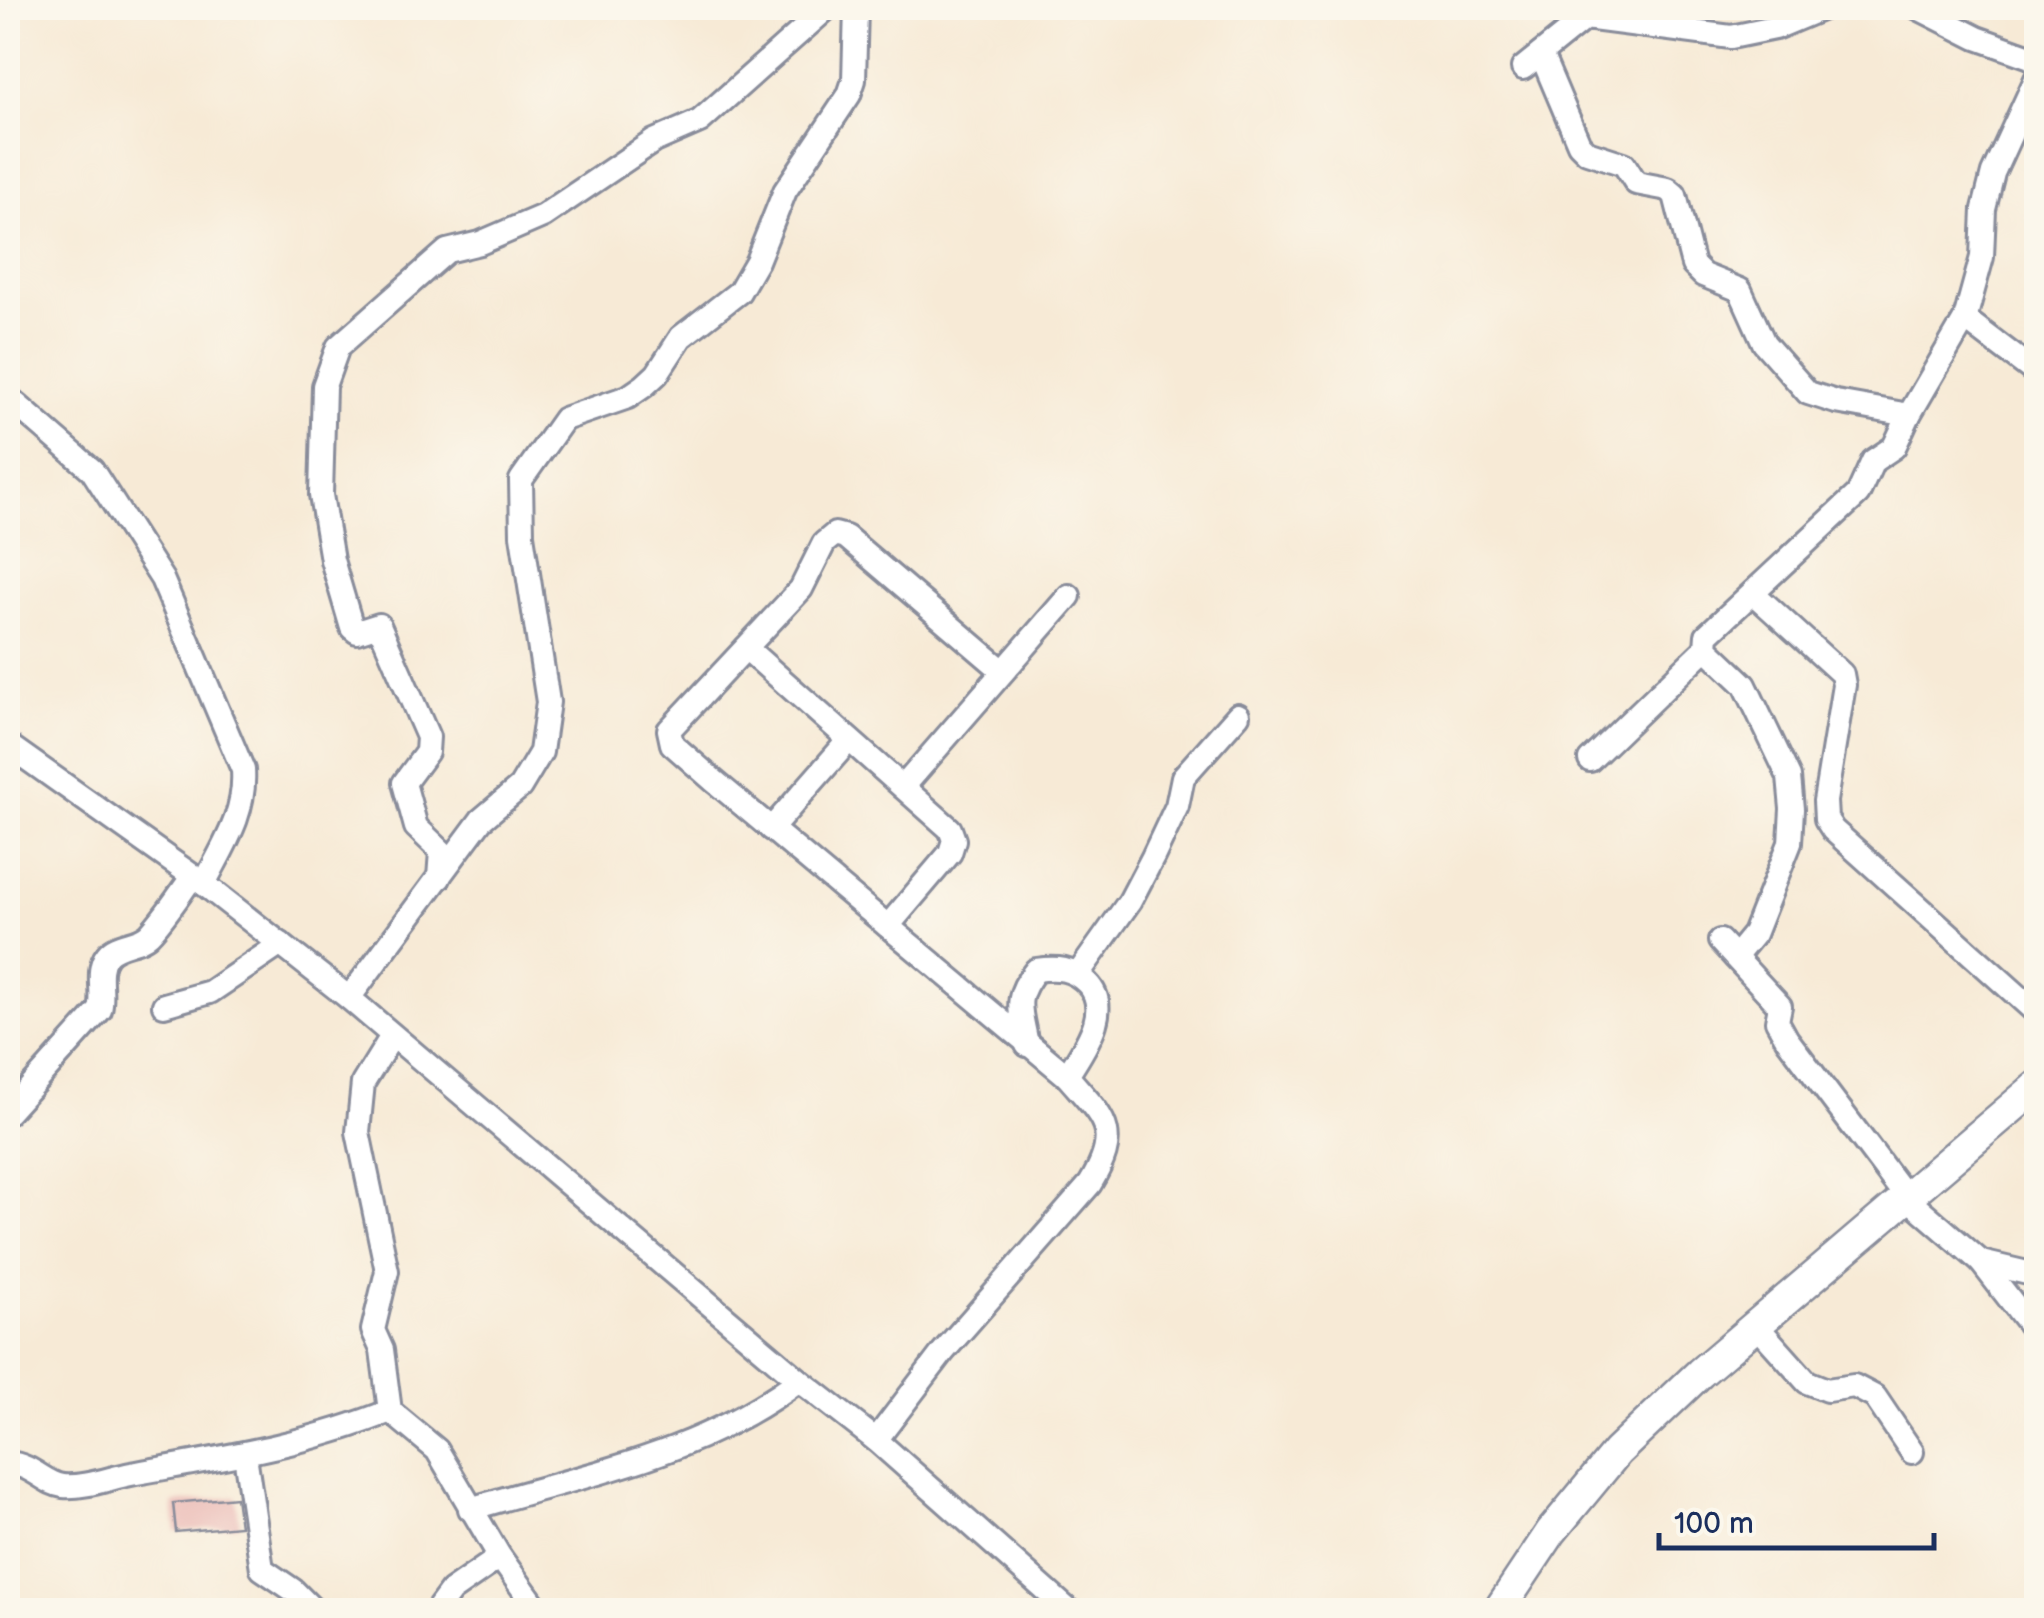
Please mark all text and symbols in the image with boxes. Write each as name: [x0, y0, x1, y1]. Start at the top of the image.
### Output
scale bar: [1659, 1488, 1934, 1550]
text: 100 m: [1674, 1506, 1754, 1542]

